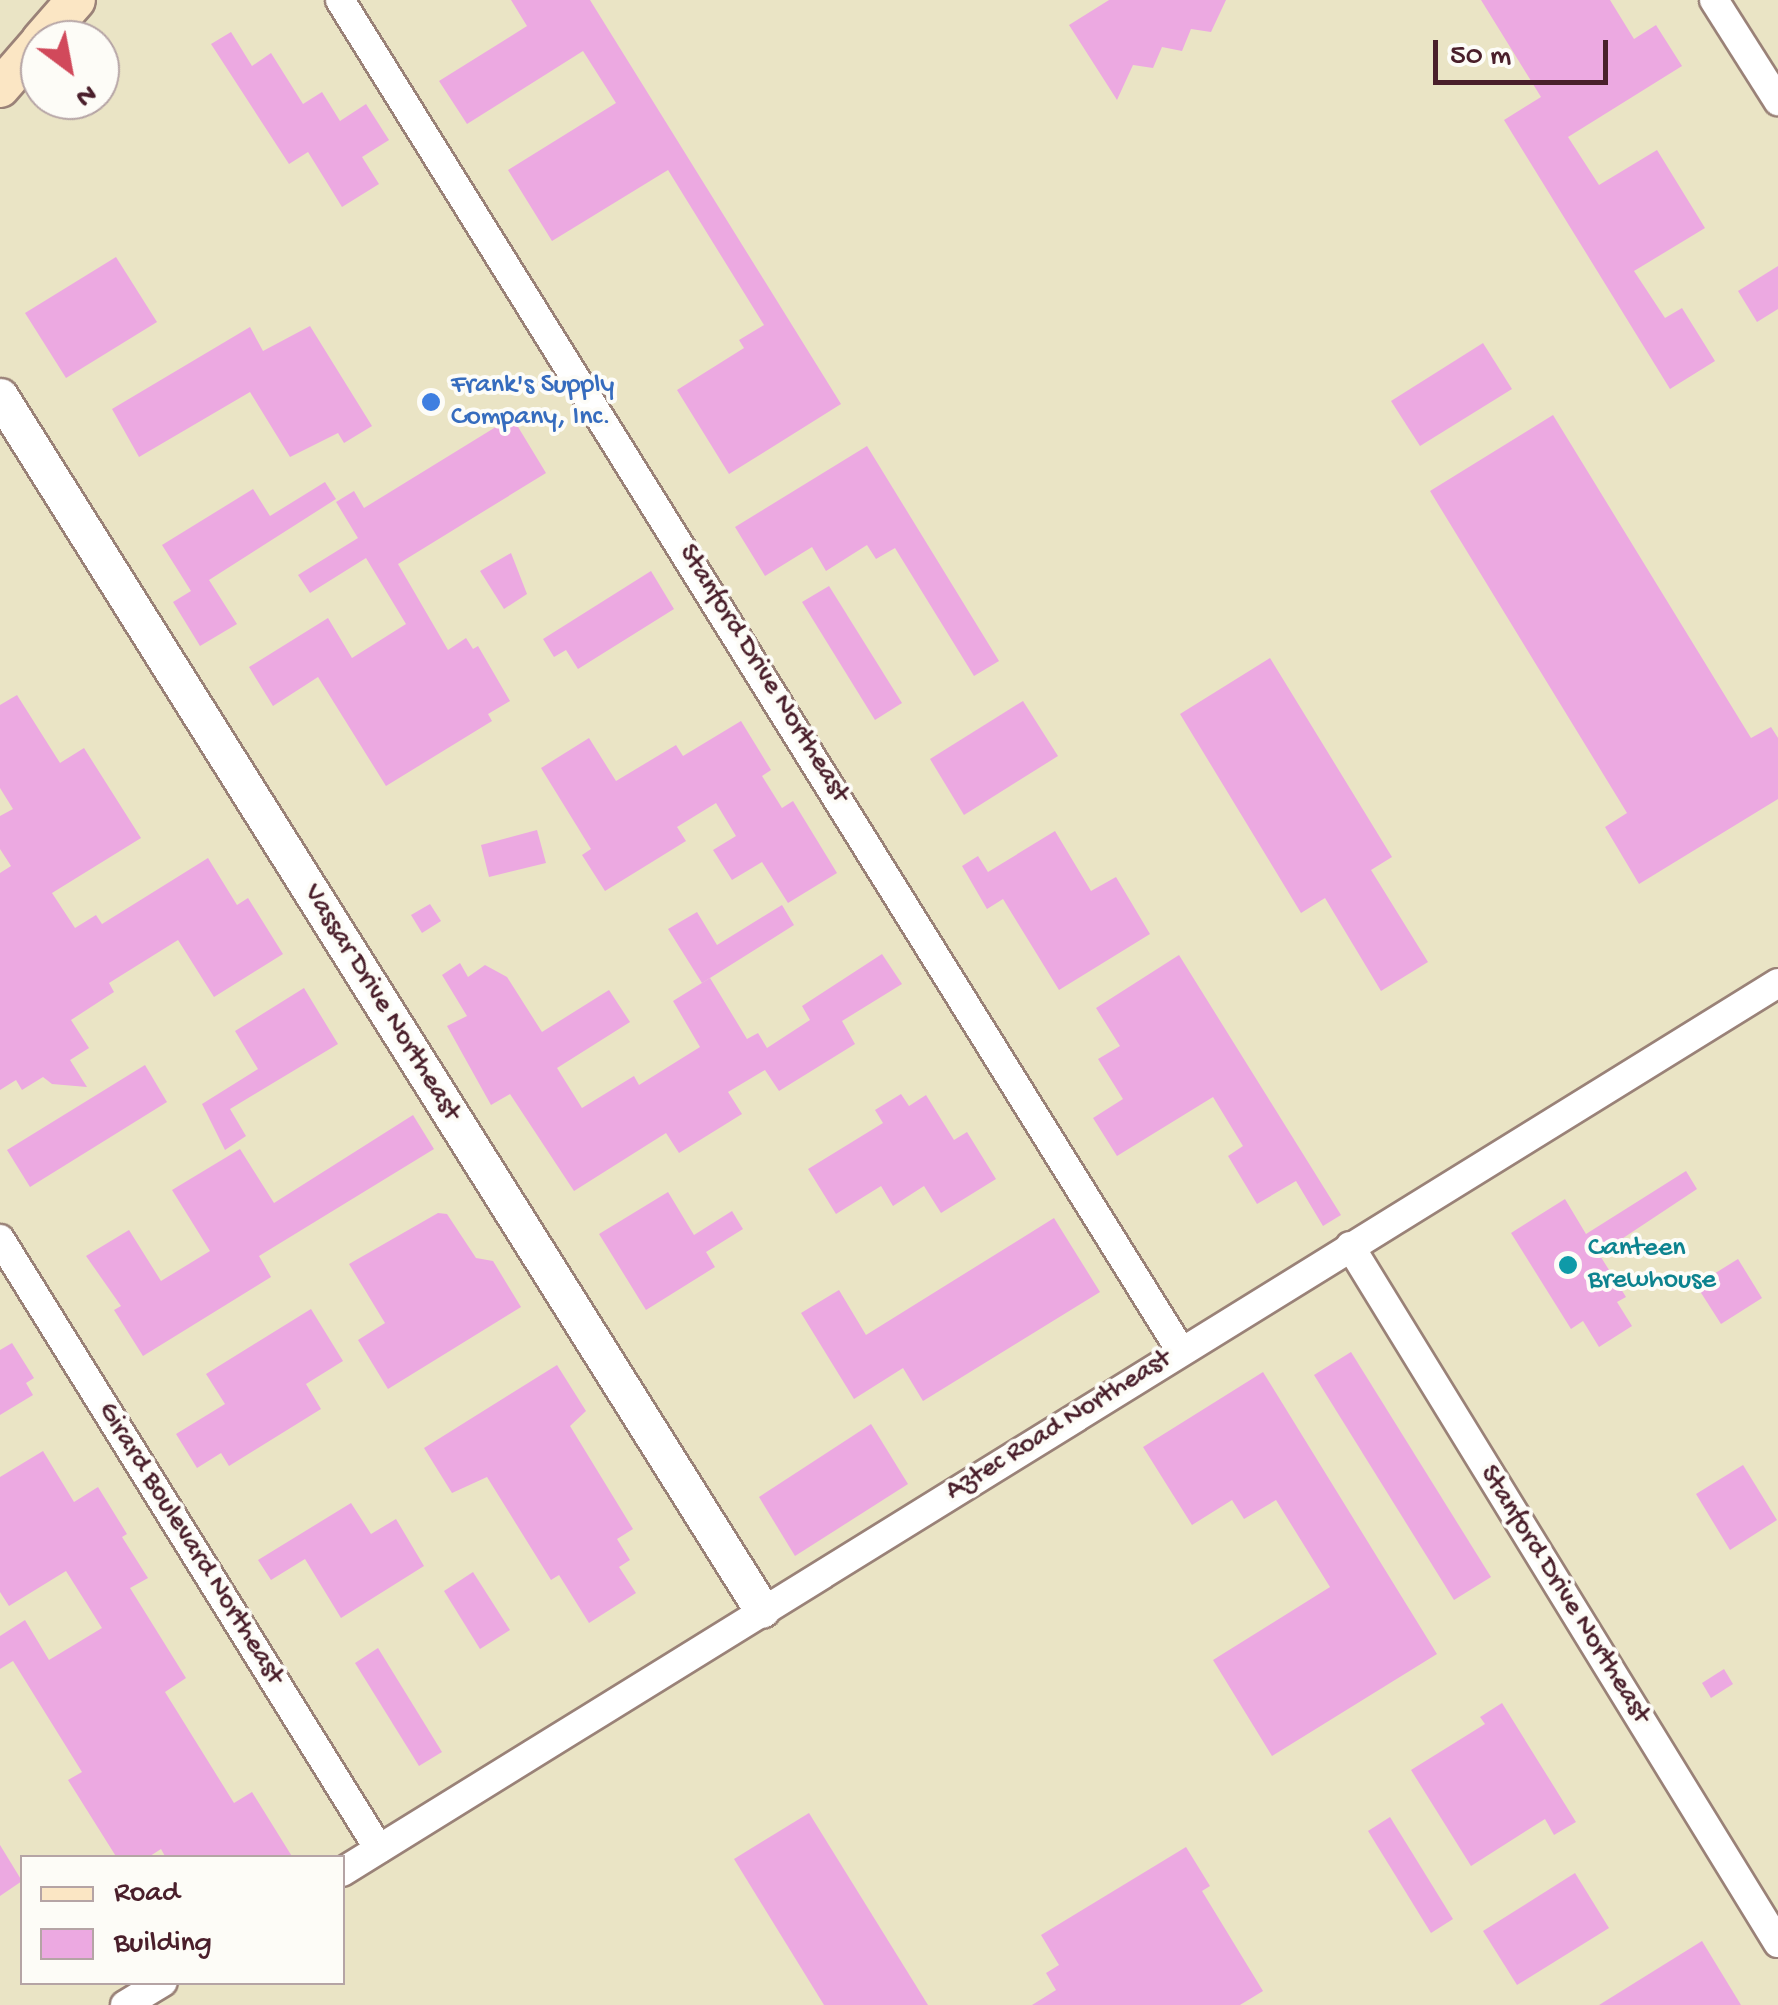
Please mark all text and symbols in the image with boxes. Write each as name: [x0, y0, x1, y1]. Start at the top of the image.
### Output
north arrow: [20, 20, 120, 120]
scale bar: [1438, 20, 1613, 82]
text: 50 m: [1450, 40, 1511, 75]
text: N: [69, 75, 102, 113]
place label: Frank's Supply Company, Inc.: [451, 369, 614, 435]
marker: Frank's Supply Company, Inc.: [420, 391, 442, 413]
street label: Stanford Drive Northeast: [670, 539, 856, 809]
street label: Vassar Drive Northeast: [295, 879, 467, 1127]
place label: Canteen Brewhouse: [1588, 1232, 1716, 1298]
marker: Canteen Brewhouse: [1557, 1254, 1579, 1276]
street label: Aztec Road Northeast: [940, 1343, 1178, 1509]
street label: Girard Boulevard Northeast: [89, 1397, 291, 1691]
street label: Stanford Drive Northeast: [1471, 1460, 1657, 1730]
legend: [20, 1855, 345, 1985]
text: Road: [114, 1877, 180, 1912]
text: Building: [114, 1927, 212, 1962]

